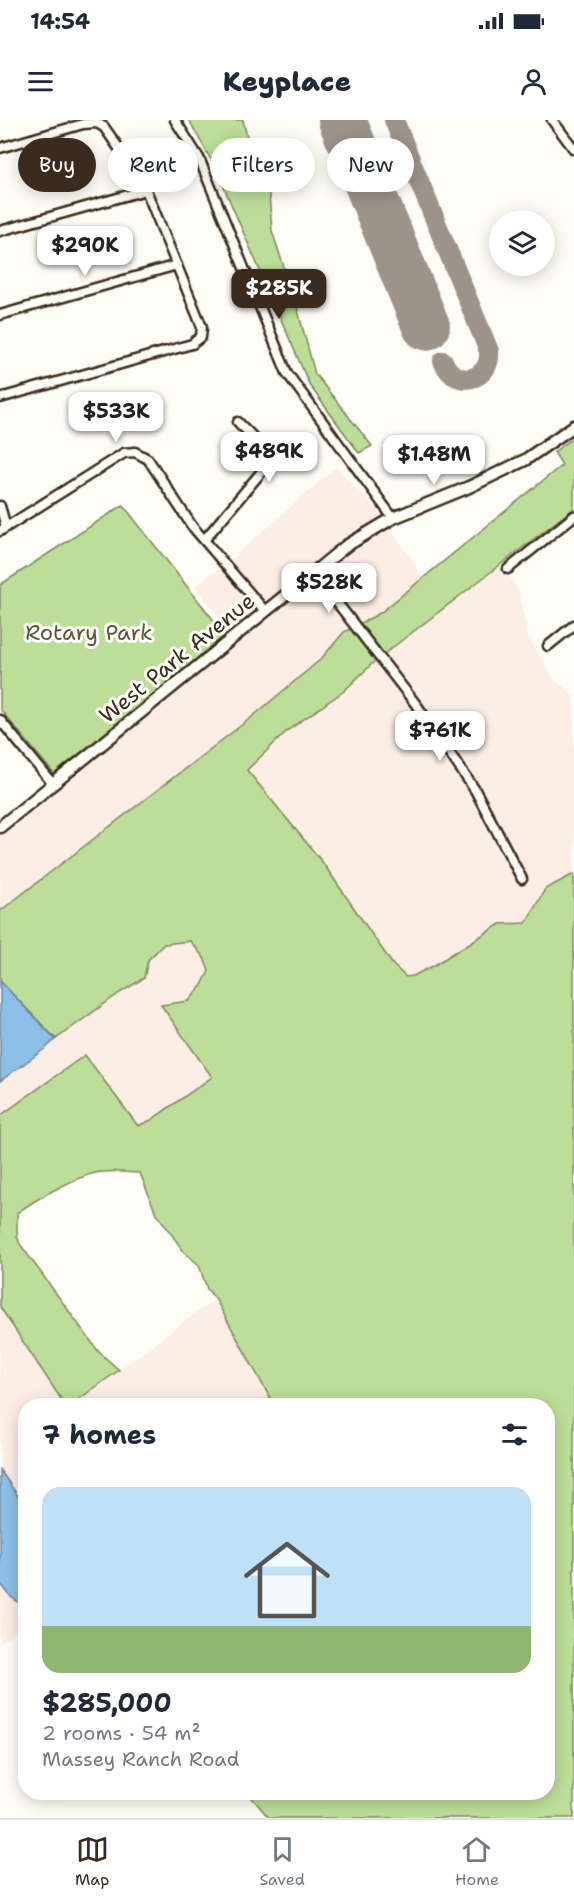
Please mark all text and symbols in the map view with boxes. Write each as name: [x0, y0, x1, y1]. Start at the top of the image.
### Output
text: 14:54: [30, 7, 90, 36]
text: Keyplace: [223, 63, 351, 100]
icon: menu: [24, 65, 57, 98]
icon: person: [517, 65, 550, 98]
chip: Buy: [18, 138, 96, 192]
chip: Rent: [108, 138, 198, 192]
chip: Filters: [210, 138, 315, 192]
chip: New: [327, 138, 414, 192]
map controls: [489, 210, 555, 276]
button: layers: [489, 210, 555, 276]
pin: $290K: [43, 226, 127, 277]
text: $290K: [51, 232, 119, 258]
pin: $285K: [237, 269, 321, 320]
text: $285K: [245, 275, 313, 301]
pin: $533K: [74, 392, 158, 443]
text: $533K: [82, 398, 150, 424]
pin: $489K: [227, 432, 311, 483]
pin: $1.48M: [385, 435, 483, 486]
text: $489K: [235, 438, 303, 464]
text: $1.48M: [397, 441, 471, 467]
pin: $528K: [287, 563, 371, 614]
text: $528K: [295, 569, 363, 595]
street label: West Park Avenue: [93, 586, 261, 730]
park label: Rotary Park: [25, 618, 153, 647]
pin: $761K: [398, 711, 482, 762]
text: $761K: [409, 717, 471, 743]
text: 7 homes: [42, 1417, 156, 1452]
icon: filters: [498, 1418, 531, 1451]
icon: home: [233, 1526, 341, 1634]
text: $285,000: [42, 1685, 172, 1720]
text: 2 rooms · 54 m²: [42, 1720, 201, 1746]
text: Massey Ranch Road: [42, 1746, 239, 1772]
tab: Map: [75, 1833, 109, 1890]
tab: Saved: [259, 1833, 305, 1890]
tab: Home: [455, 1833, 499, 1890]

